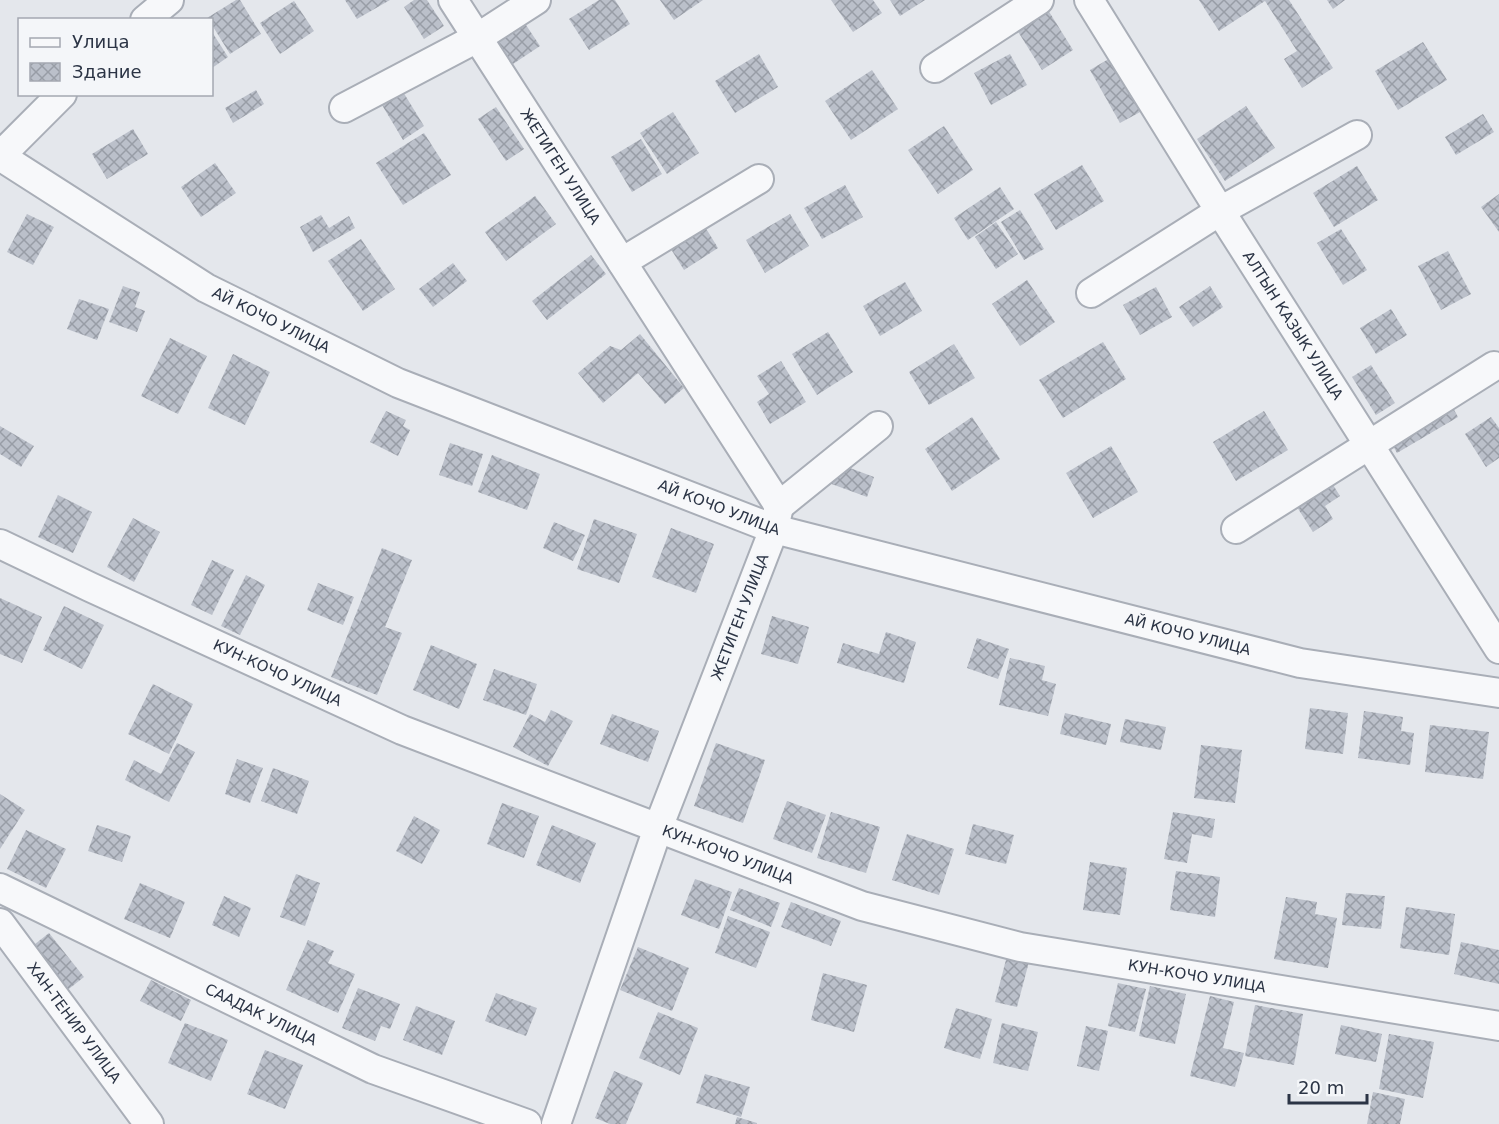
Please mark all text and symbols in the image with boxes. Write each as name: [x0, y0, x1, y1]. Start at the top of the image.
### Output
legend: [18, 18, 213, 96]
text: Улица: [72, 31, 129, 52]
text: Здание: [72, 61, 142, 82]
street label: ЖЕТИГЕН УЛИЦА: [516, 105, 605, 228]
street label: АЛТЫН КАЗЫК УЛИЦА: [1239, 248, 1347, 404]
street label: АЙ КОЧО УЛИЦА: [209, 284, 334, 357]
street label: АЙ КОЧО УЛИЦА: [656, 476, 782, 539]
street label: ЖЕТИГЕН УЛИЦА: [708, 550, 773, 683]
street label: АЙ КОЧО УЛИЦА: [1123, 610, 1253, 659]
street label: КУН-КОЧО УЛИЦА: [210, 636, 345, 710]
street label: КУН-КОЧО УЛИЦА: [660, 821, 797, 888]
street label: КУН-КОЧО УЛИЦА: [1127, 956, 1268, 997]
street label: ХАН-ТЕНИР УЛИЦА: [23, 959, 125, 1087]
street label: СААДАК УЛИЦА: [202, 980, 320, 1050]
scale bar: [1289, 1067, 1367, 1105]
text: 20 m: [1298, 1077, 1344, 1098]

